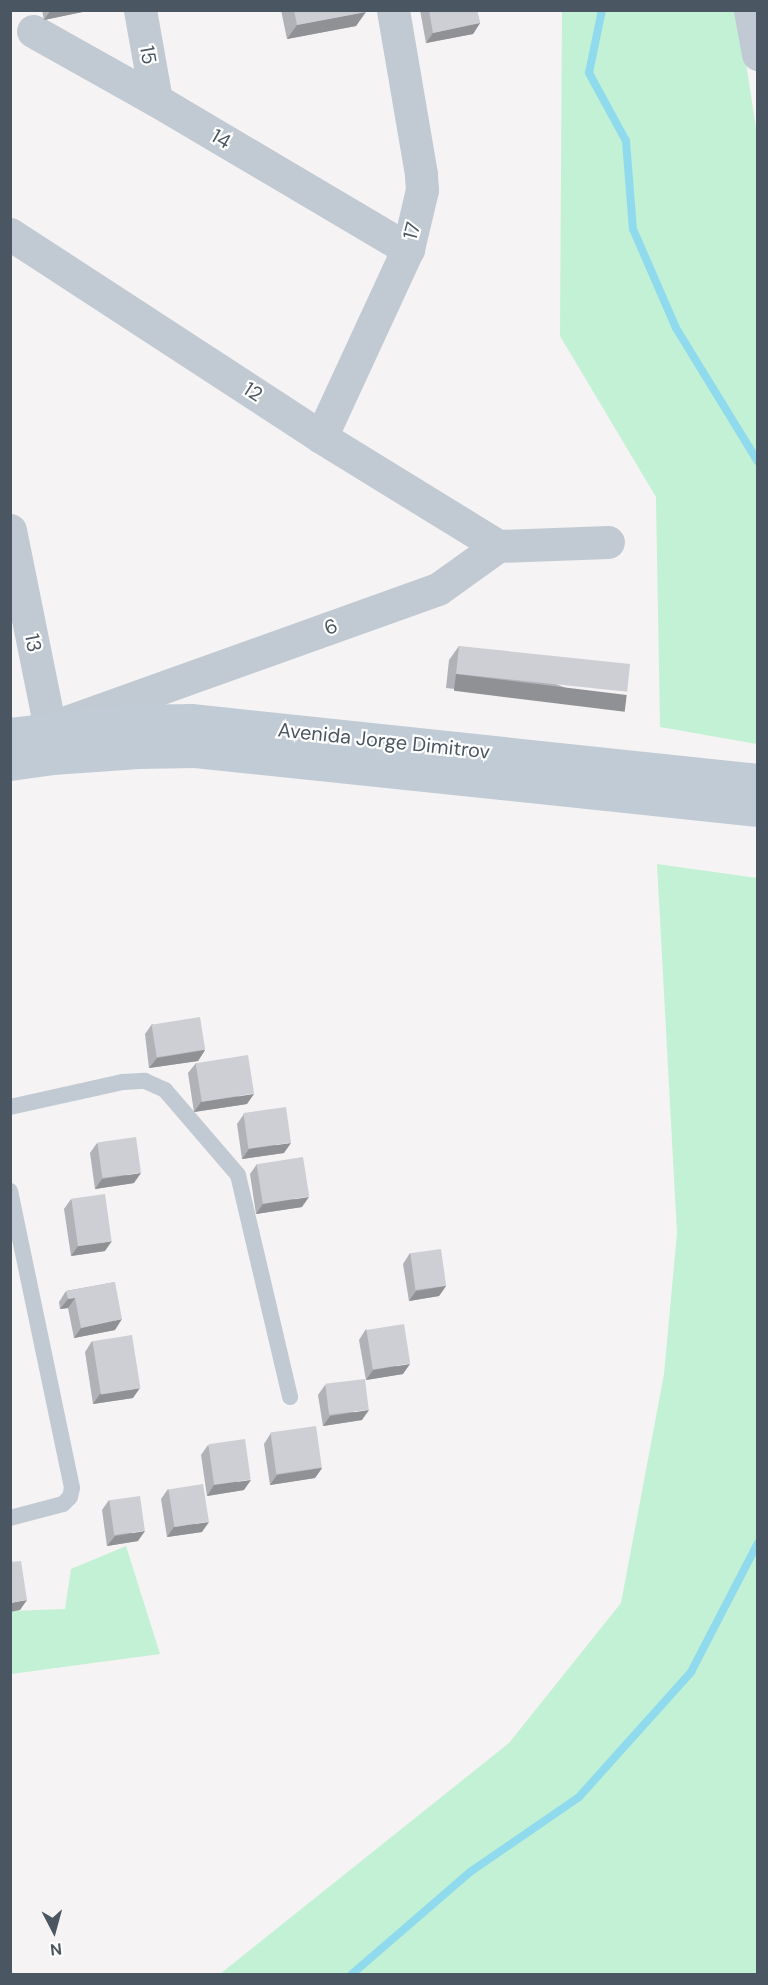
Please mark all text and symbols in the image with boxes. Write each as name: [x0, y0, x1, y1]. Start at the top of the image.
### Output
street label: 15: [135, 44, 161, 66]
street label: 14: [207, 124, 235, 154]
street label: 17: [398, 220, 426, 242]
street label: 12: [239, 377, 267, 407]
street label: 6: [321, 614, 341, 640]
street label: 13: [19, 632, 47, 654]
street label: Avenida Jorge Dimitrov: [277, 718, 491, 764]
north arrow: [24, 1901, 84, 1961]
text: N: [49, 1938, 63, 1960]

